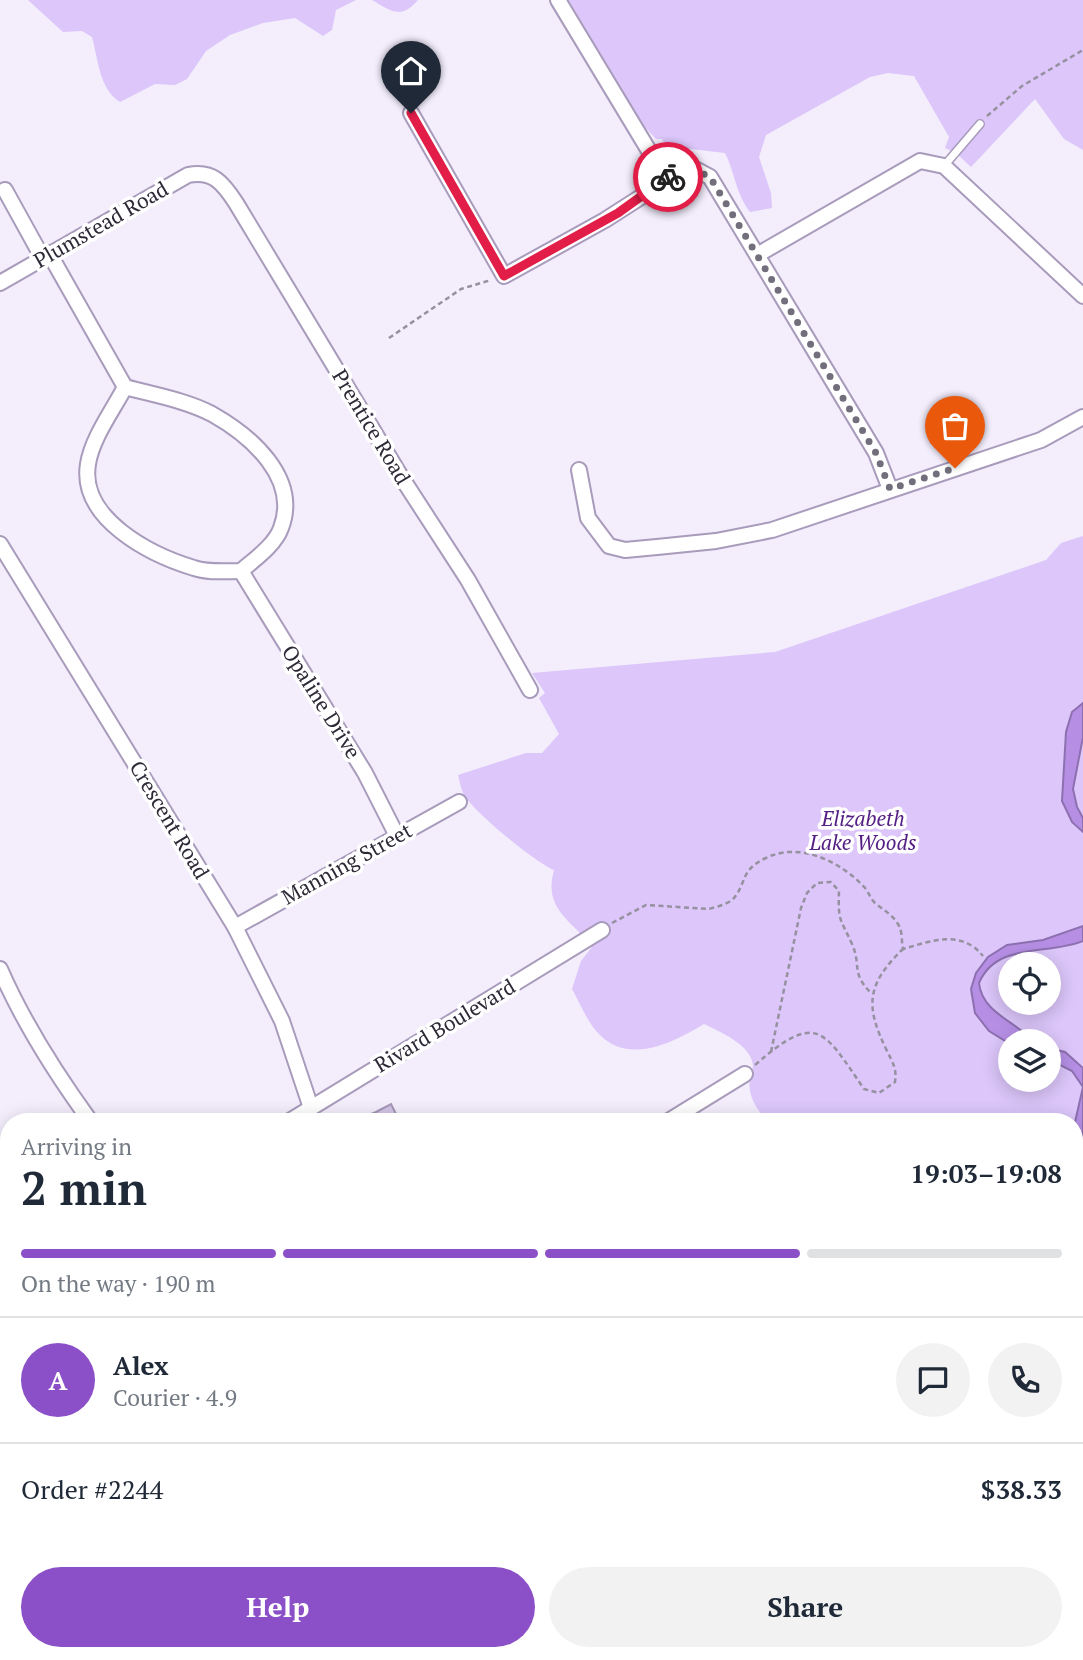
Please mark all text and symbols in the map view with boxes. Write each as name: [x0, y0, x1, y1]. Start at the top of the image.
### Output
pin: [381, 41, 441, 113]
icon: home: [392, 52, 430, 90]
courier: [633, 142, 703, 212]
icon: bike: [649, 158, 687, 196]
street label: Plumstead Road: [28, 174, 173, 274]
street label: Prentice Road: [326, 364, 417, 490]
pin: [925, 396, 985, 468]
icon: bag: [936, 407, 974, 445]
street label: Opaline Drive: [276, 639, 368, 764]
street label: Crescent Road: [123, 755, 216, 884]
park label: Elizabeth Lake Woods: [808, 804, 917, 856]
street label: Manning Street: [276, 816, 417, 910]
map controls: [998, 952, 1061, 1092]
button: locate: [998, 952, 1061, 1015]
street label: Rivard Boulevard: [369, 972, 520, 1078]
button: layers: [998, 1029, 1061, 1092]
text: Arriving in: [21, 1131, 132, 1162]
text: 19:03–19:08: [910, 1156, 1062, 1190]
text: 2 min: [21, 1157, 147, 1218]
text: On the way · 190 m: [21, 1268, 215, 1299]
button: chat: [896, 1343, 970, 1417]
button: phone: [988, 1343, 1062, 1417]
text: Alex: [113, 1348, 169, 1382]
text: A: [49, 1363, 67, 1397]
text: Courier · 4.9: [113, 1382, 237, 1413]
text: Order #2244: [21, 1472, 163, 1506]
text: $38.33: [981, 1472, 1062, 1506]
button: Help: [21, 1567, 535, 1647]
button: Share: [549, 1567, 1062, 1647]

